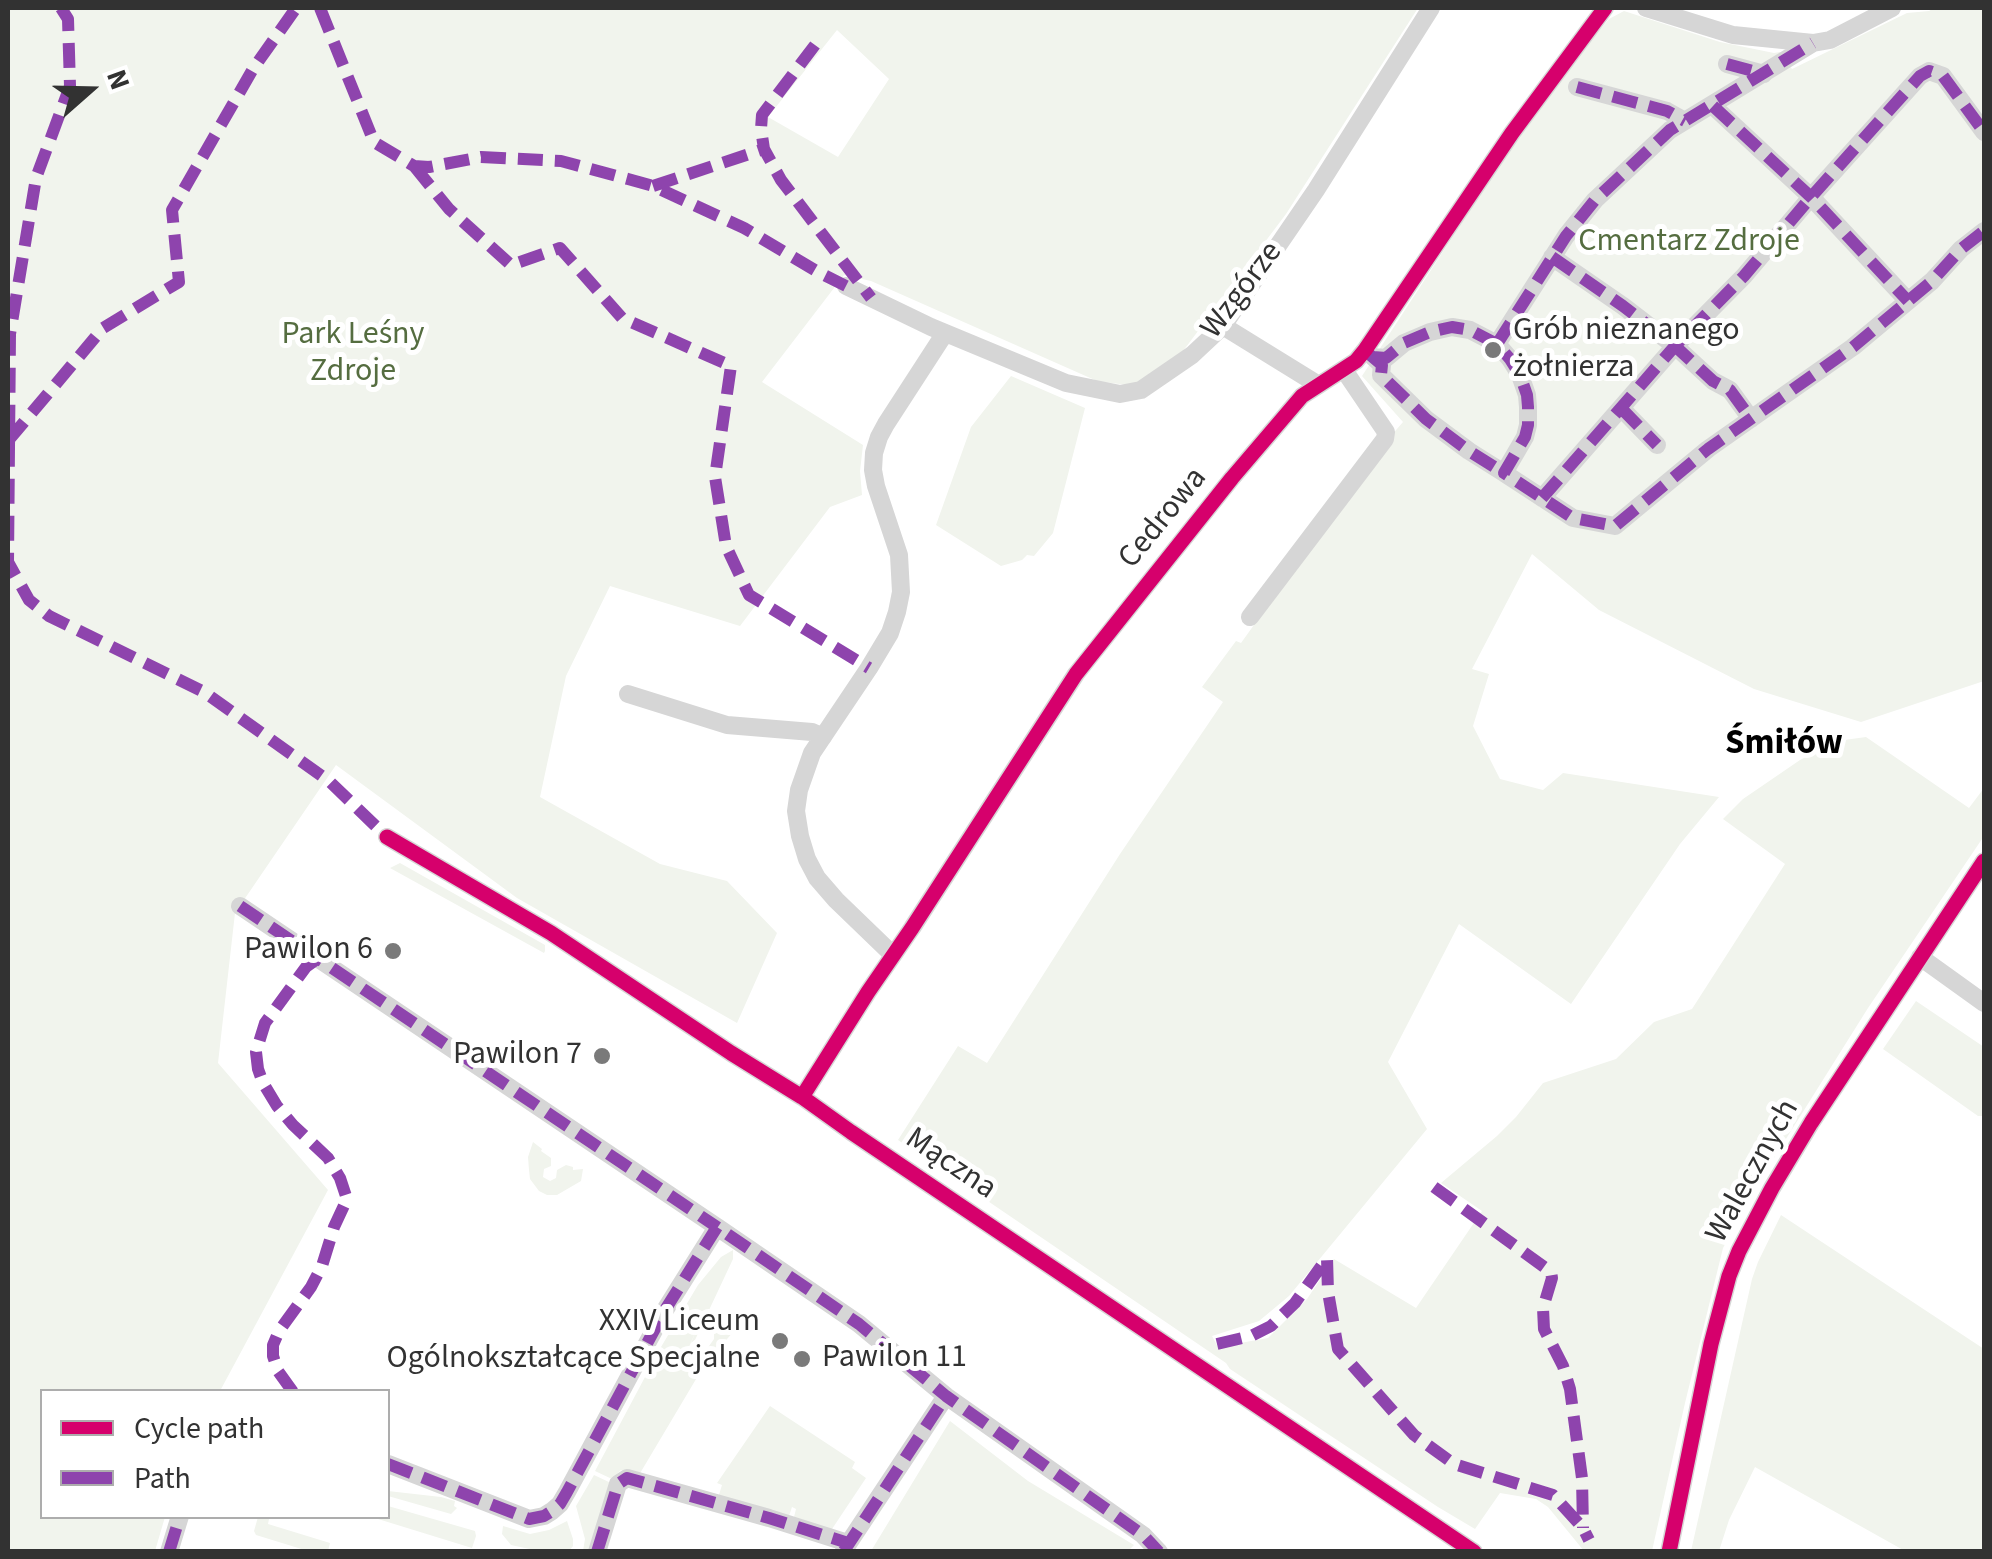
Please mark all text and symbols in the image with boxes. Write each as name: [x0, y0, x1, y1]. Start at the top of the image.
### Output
north arrow: [40, 40, 140, 140]
text: N: [96, 64, 140, 95]
park label: Cmentarz Zdroje: [1578, 224, 1800, 262]
street label: Wzgórze: [1194, 235, 1292, 347]
place label: Grób nieznanego żołnierza: [1513, 313, 1740, 388]
park label: Park Leśny Zdroje: [281, 317, 425, 392]
marker: Grób nieznanego żołnierza: [1482, 339, 1504, 361]
street label: Cedrowa: [1112, 461, 1216, 577]
district label: Śmiłów: [1725, 724, 1843, 766]
place label: Pawilon 6: [244, 932, 373, 970]
marker: Pawilon 6: [382, 940, 404, 962]
place label: Pawilon 7: [453, 1037, 582, 1075]
marker: Pawilon 7: [591, 1045, 613, 1067]
street label: Walecznych: [1699, 1094, 1809, 1250]
street label: Mączna: [897, 1121, 1003, 1209]
place label: XXIV Liceum Ogólnokształcące Specjalne: [387, 1304, 760, 1379]
marker: XXIV Liceum Ogólnokształcące Specjalne: [769, 1330, 791, 1352]
place label: Pawilon 11: [822, 1340, 967, 1378]
marker: Pawilon 11: [791, 1348, 813, 1370]
legend: [40, 1389, 390, 1519]
text: Cycle path: [134, 1407, 264, 1450]
text: Path: [134, 1457, 191, 1500]

